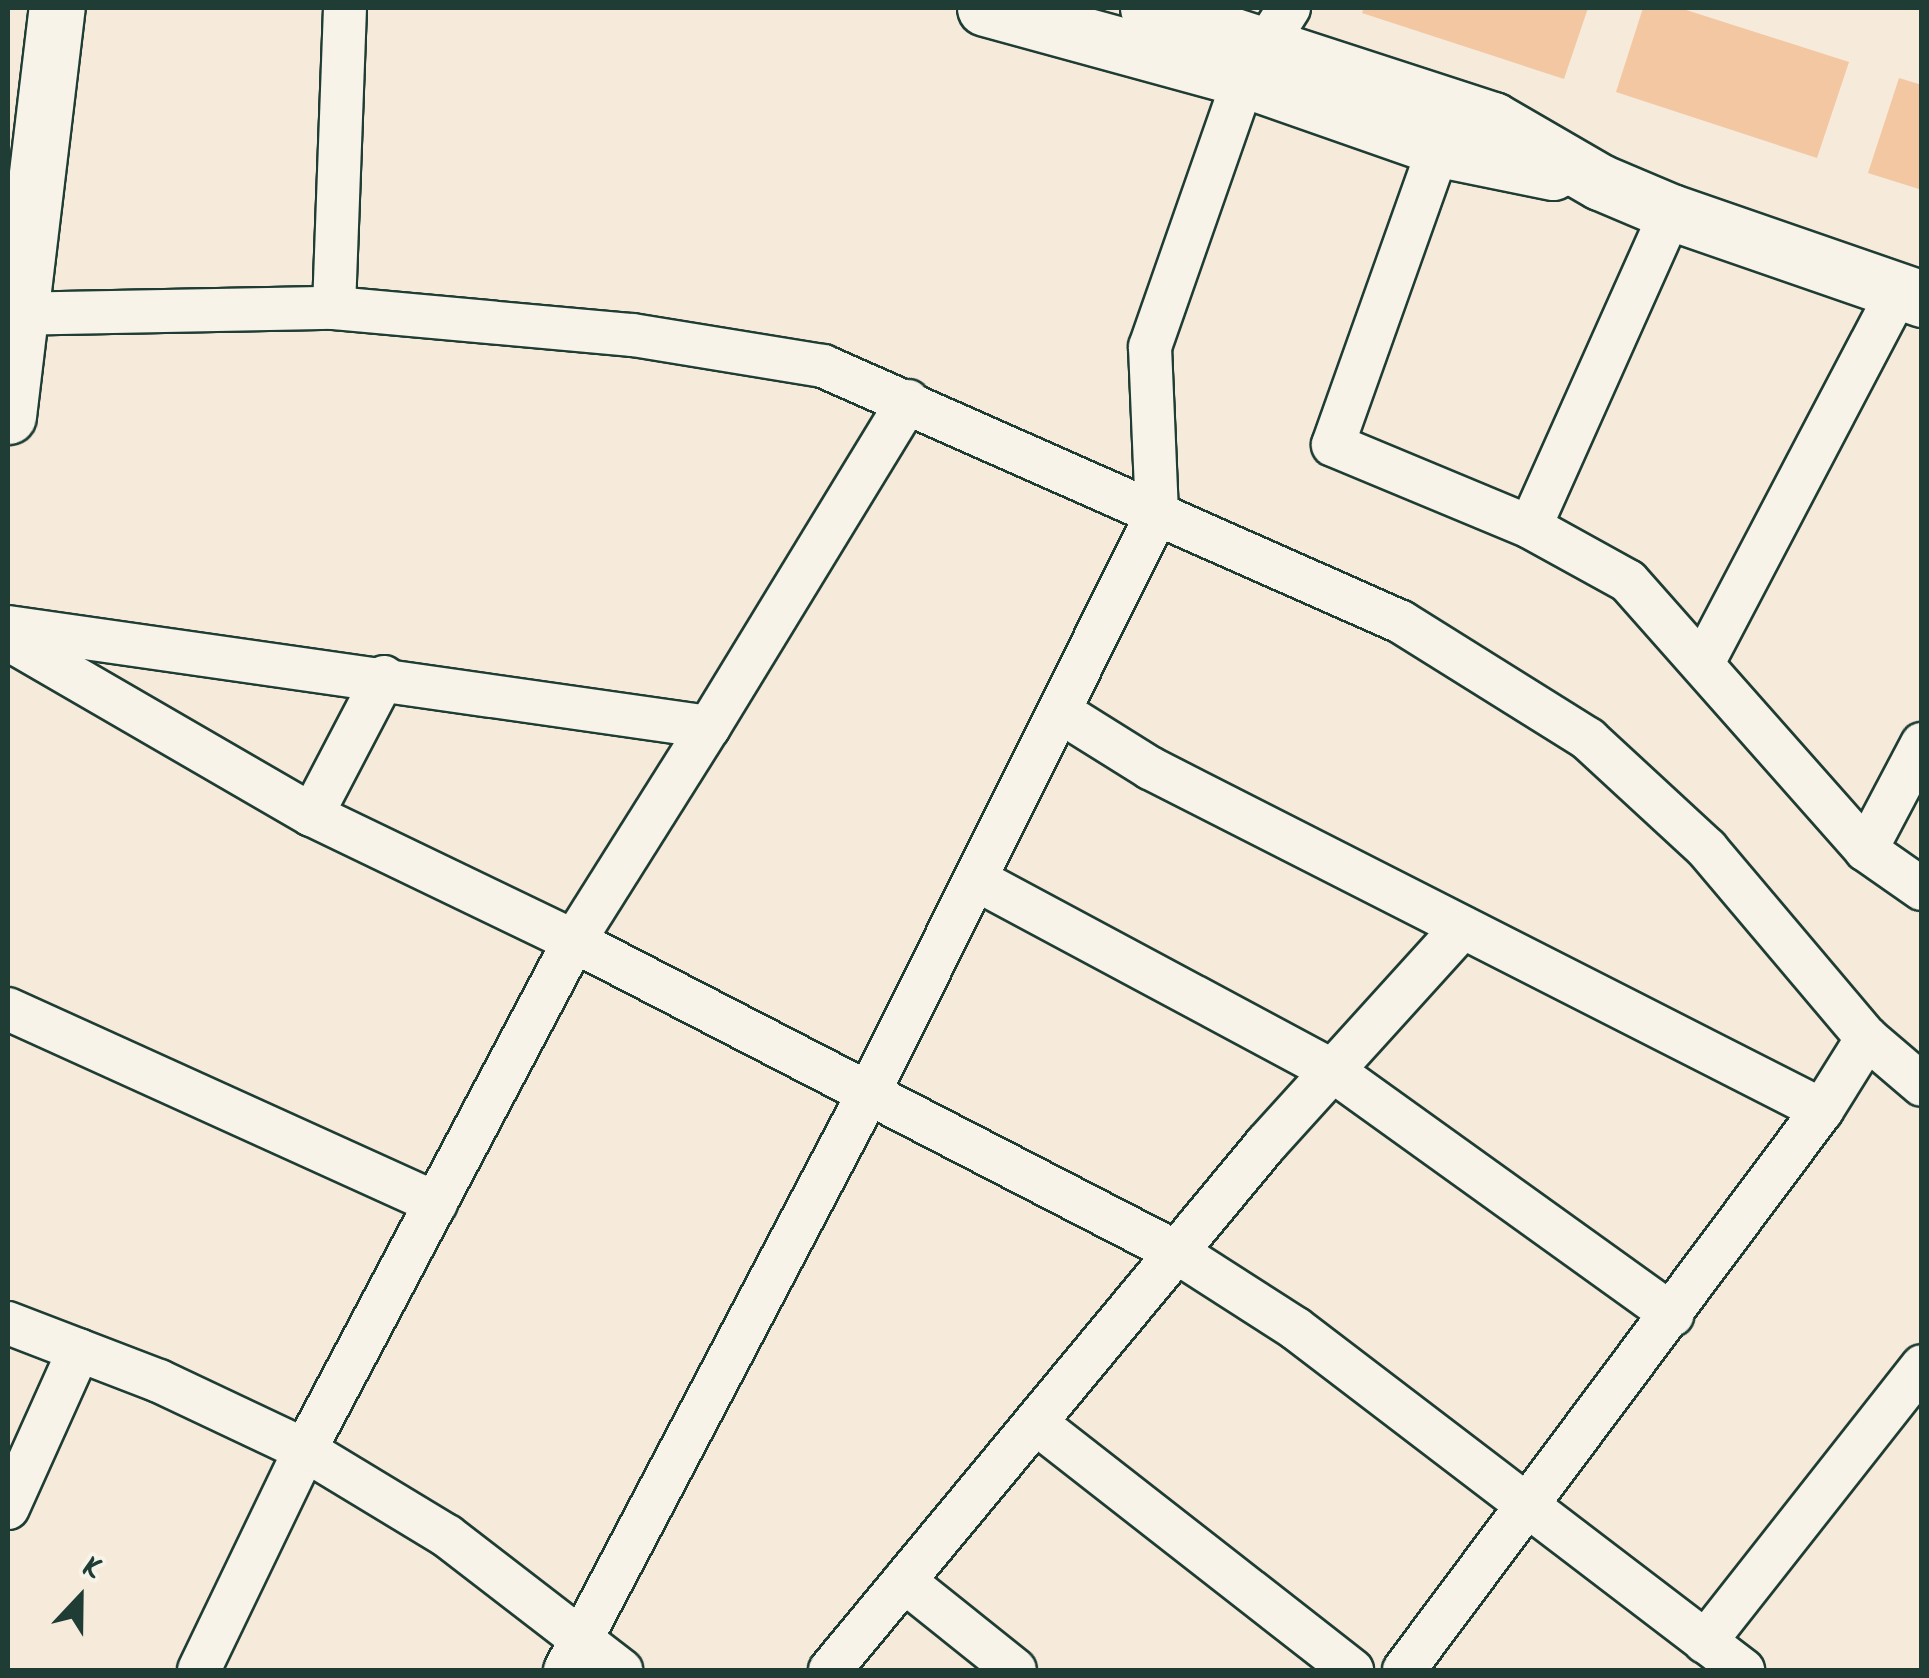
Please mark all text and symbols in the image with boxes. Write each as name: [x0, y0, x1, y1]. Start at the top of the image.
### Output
text: K: [75, 1546, 108, 1594]
north arrow: [30, 1548, 130, 1648]

